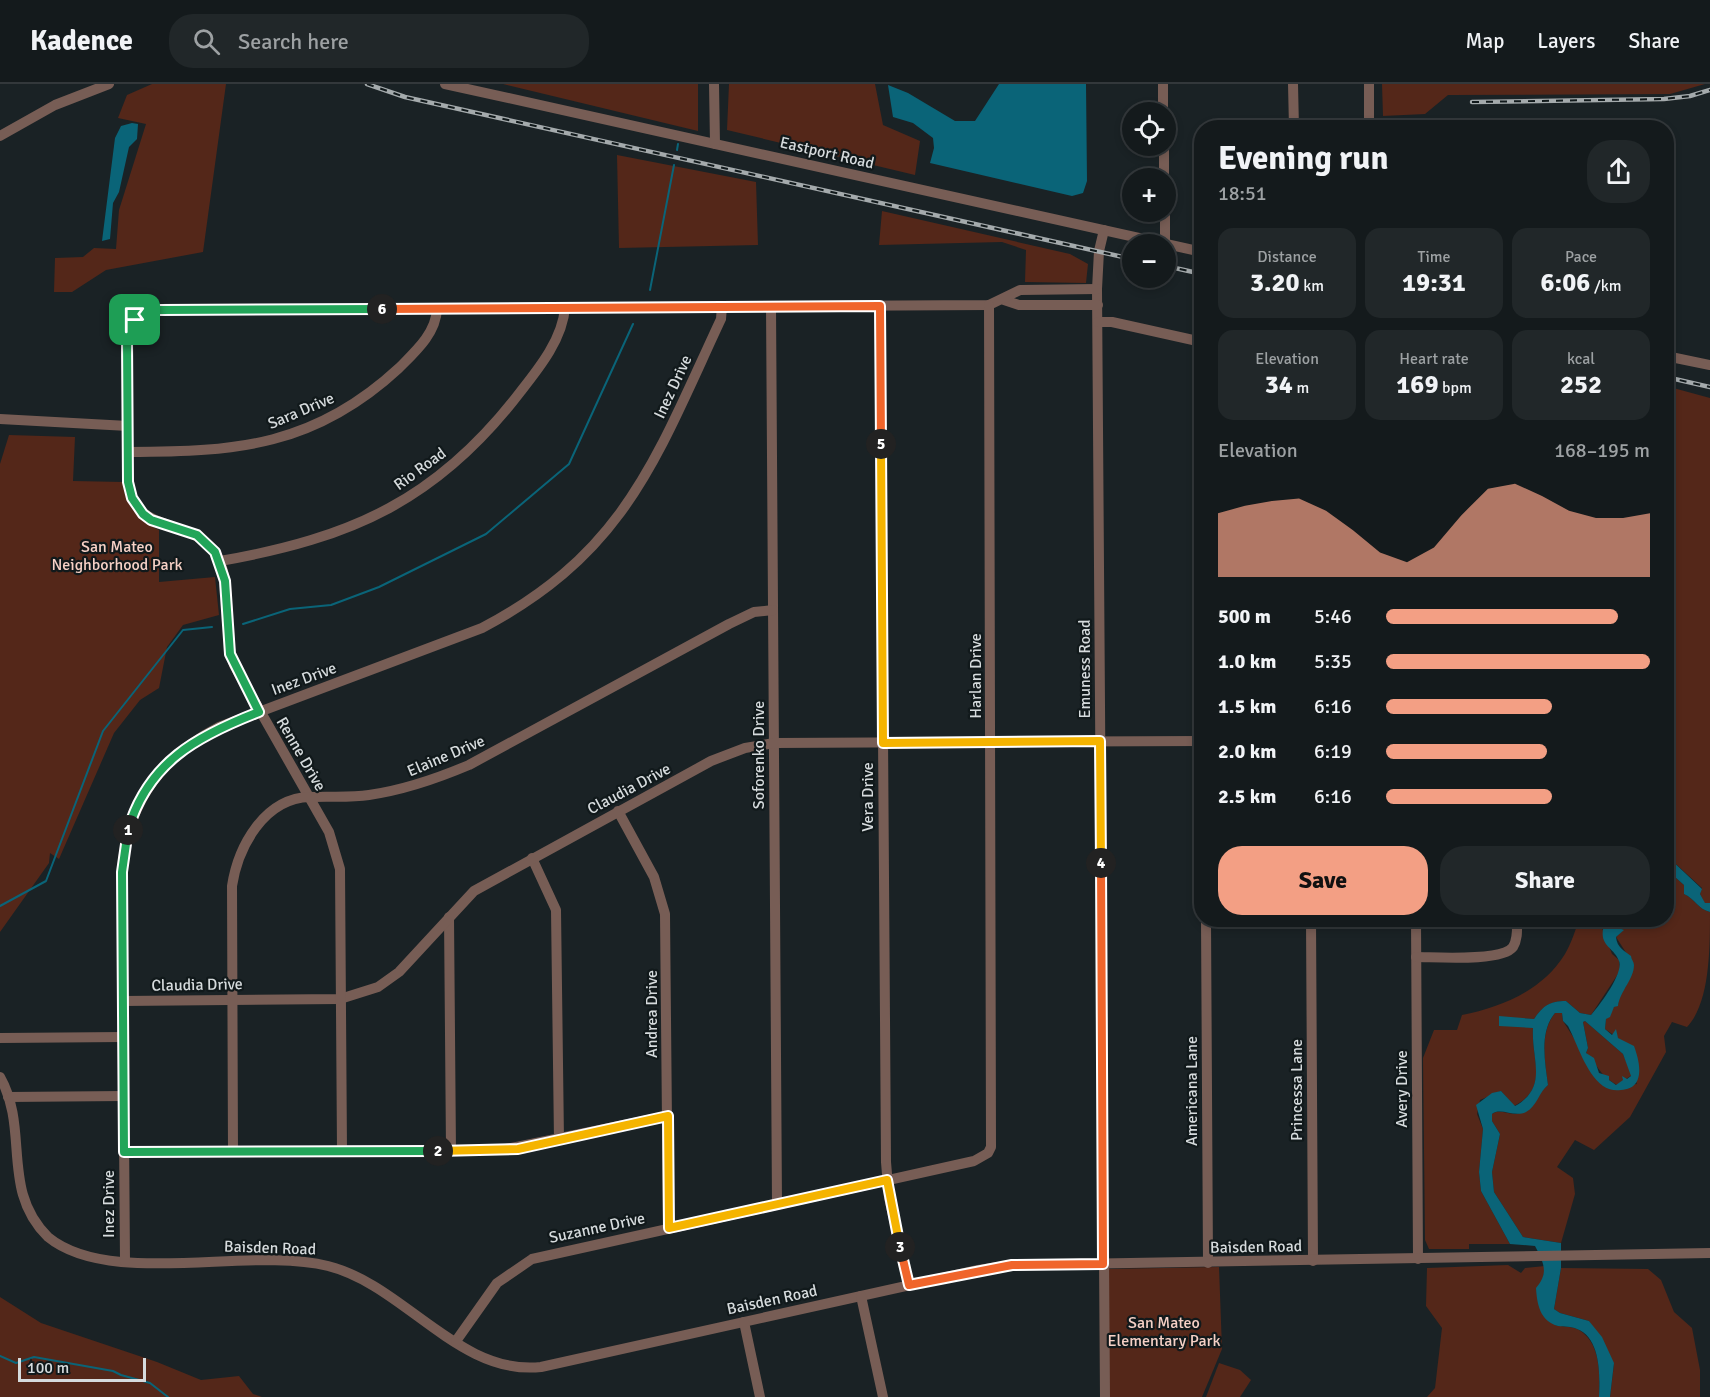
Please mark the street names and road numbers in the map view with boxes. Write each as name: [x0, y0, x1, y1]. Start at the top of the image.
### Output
street label: Eastport Road: [778, 132, 876, 174]
street label: Inez Drive: [650, 352, 696, 422]
street label: Sara Drive: [265, 388, 337, 434]
street label: Rio Road: [390, 443, 450, 495]
street label: Emuness Road: [1075, 619, 1095, 719]
street label: Harlan Drive: [966, 633, 986, 719]
street label: Inez Drive: [269, 658, 339, 700]
street label: Soforenko Drive: [749, 701, 769, 809]
street label: Renne Drive: [272, 713, 330, 795]
street label: Elaine Drive: [404, 731, 488, 781]
street label: Claudia Drive: [584, 759, 674, 819]
street label: Vera Drive: [858, 762, 878, 832]
street label: Andrea Drive: [642, 970, 662, 1058]
street label: Claudia Drive: [151, 974, 243, 996]
street label: Americana Lane: [1182, 1036, 1202, 1146]
street label: Princessa Lane: [1287, 1039, 1307, 1141]
street label: Avery Drive: [1392, 1050, 1412, 1128]
street label: Inez Drive: [99, 1170, 119, 1238]
street label: Suzanne Drive: [547, 1208, 647, 1248]
street label: Baisden Road: [224, 1236, 316, 1260]
street label: Baisden Road: [1210, 1236, 1302, 1258]
street label: Baisden Road: [725, 1281, 819, 1319]

